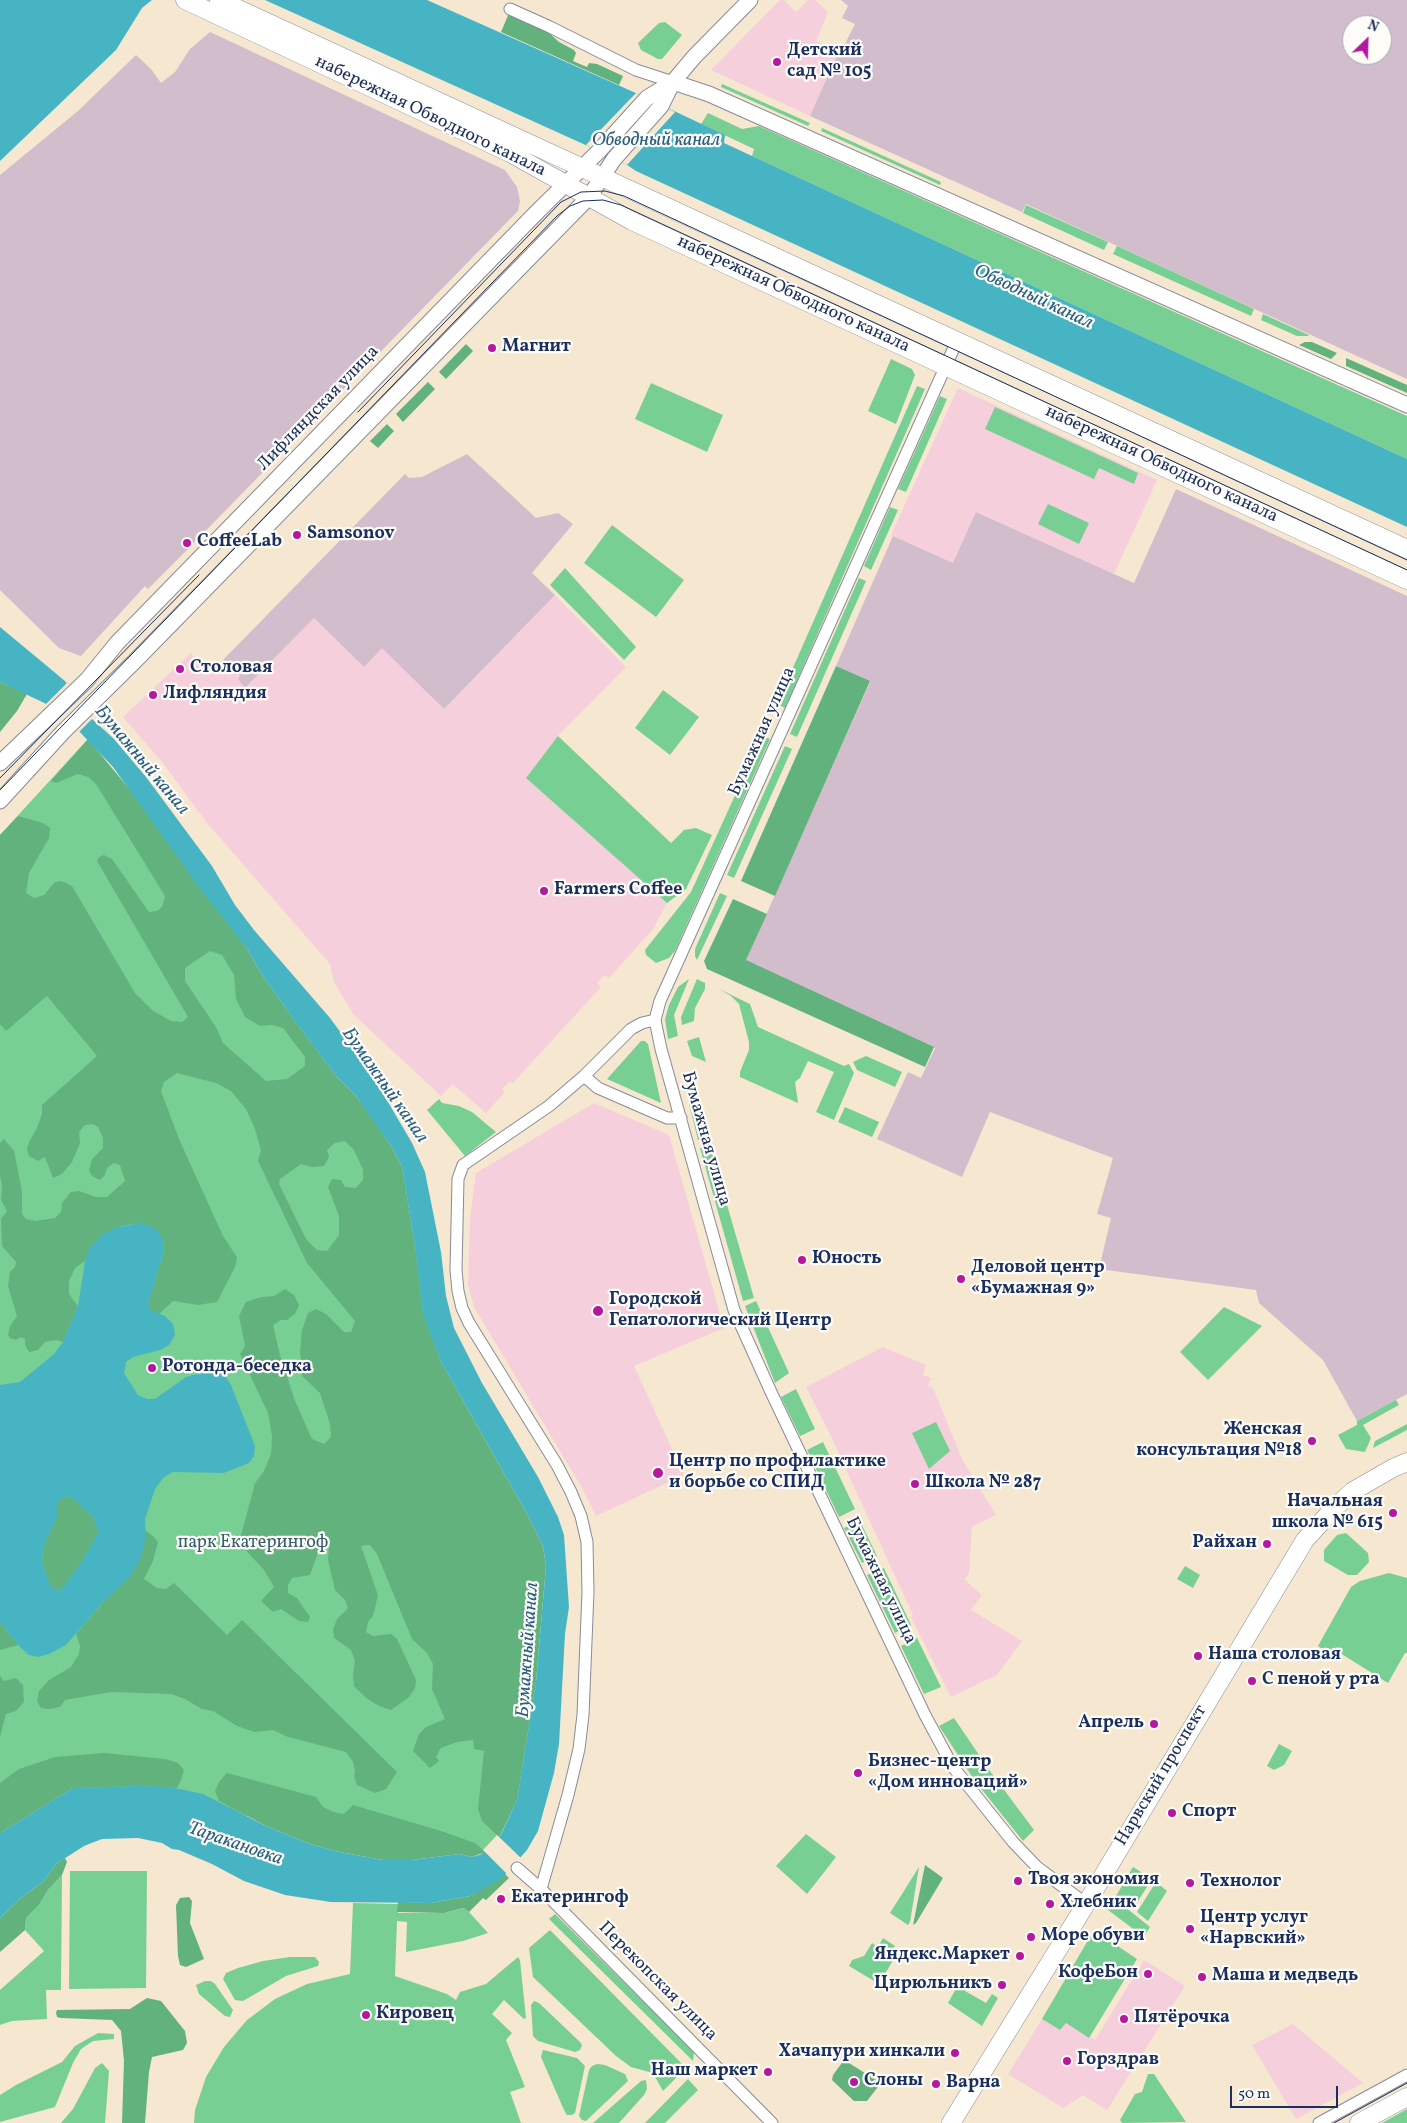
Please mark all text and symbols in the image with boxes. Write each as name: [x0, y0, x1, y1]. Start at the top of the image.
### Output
north arrow: [1342, 15, 1392, 65]
text: N: [1364, 16, 1381, 37]
place label: Детский сад № 105: [787, 41, 871, 84]
street label: набережная Обводного канала: [311, 52, 549, 182]
marker: Детский сад № 105: [771, 56, 783, 68]
water label: Обводный канал: [592, 131, 720, 153]
street label: набережная Обводного канала: [673, 231, 913, 359]
water label: Обводный канал: [970, 261, 1096, 335]
place label: Магнит: [502, 337, 571, 359]
street label: Лифляндская улица: [254, 342, 384, 476]
marker: Магнит: [486, 342, 498, 354]
street label: набережная Обводного канала: [1041, 401, 1281, 529]
place label: Samsonov: [307, 524, 394, 546]
marker: Samsonov: [291, 529, 303, 541]
place label: CoffeeLab: [197, 532, 282, 554]
marker: CoffeeLab: [181, 537, 193, 549]
place label: Столовая: [190, 658, 272, 680]
marker: Столовая: [174, 663, 186, 675]
street label: Бумажная улица: [725, 664, 801, 800]
place label: Лифляндия: [163, 684, 267, 706]
marker: Лифляндия: [147, 689, 159, 701]
water label: Бумажный канал: [89, 702, 193, 820]
place label: Farmers Coffee: [554, 880, 682, 902]
marker: Farmers Coffee: [538, 885, 550, 897]
water label: Бумажный канал: [336, 1024, 432, 1148]
street label: Бумажная улица: [675, 1069, 735, 1209]
place label: Юность: [812, 1249, 882, 1271]
marker: Юность: [796, 1254, 808, 1266]
place label: Деловой центр «Бумажная 9»: [971, 1258, 1105, 1300]
marker: Деловой центр «Бумажная 9»: [955, 1273, 967, 1285]
place label: Городской Гепатологический Центр: [609, 1290, 832, 1332]
marker: Городской Гепатологический Центр: [591, 1304, 605, 1318]
place label: Ротонда-беседка: [162, 1357, 312, 1379]
marker: Ротонда-беседка: [146, 1362, 158, 1374]
place label: Женская консультация №18: [1136, 1420, 1302, 1462]
marker: Женская консультация №18: [1306, 1435, 1318, 1447]
place label: Центр по профилактике и борьбе со СПИД: [669, 1452, 886, 1495]
marker: Центр по профилактике и борьбе со СПИД: [651, 1466, 665, 1480]
place label: Школа № 287: [925, 1473, 1041, 1495]
marker: Школа № 287: [909, 1478, 921, 1490]
place label: Начальная школа № 615: [1272, 1492, 1383, 1535]
marker: Начальная школа № 615: [1387, 1507, 1399, 1519]
street label: Бумажная улица: [840, 1514, 920, 1648]
park label: парк Екатерингоф: [178, 1533, 328, 1555]
place label: Райхан: [1192, 1533, 1257, 1555]
marker: Райхан: [1261, 1538, 1273, 1550]
water label: Бумажный канал: [513, 1582, 545, 1718]
place label: Наша столовая: [1208, 1645, 1341, 1667]
marker: Наша столовая: [1192, 1650, 1204, 1662]
place label: С пеной у рта: [1262, 1670, 1380, 1692]
marker: С пеной у рта: [1246, 1675, 1258, 1687]
street label: Нарвский проспект: [1111, 1702, 1213, 1850]
place label: Апрель: [1078, 1713, 1144, 1735]
marker: Апрель: [1148, 1718, 1160, 1730]
place label: Бизнес-центр «Дом инноваций»: [868, 1752, 1028, 1795]
marker: Бизнес-центр «Дом инноваций»: [852, 1767, 864, 1779]
place label: Спорт: [1182, 1802, 1236, 1824]
marker: Спорт: [1166, 1807, 1178, 1819]
water label: Таракановка: [185, 1818, 285, 1872]
place label: Твоя экономия: [1028, 1870, 1159, 1892]
place label: Технолог: [1200, 1872, 1281, 1894]
marker: Твоя экономия: [1012, 1875, 1024, 1887]
marker: Технолог: [1184, 1877, 1196, 1889]
place label: Екатерингоф: [511, 1888, 629, 1910]
marker: Екатерингоф: [495, 1893, 507, 1905]
place label: Хлебник: [1060, 1893, 1137, 1915]
marker: Хлебник: [1044, 1898, 1056, 1910]
place label: Центр услуг «Нарвский»: [1200, 1908, 1308, 1950]
street label: Перекопская улица: [593, 1918, 721, 2046]
marker: Центр услуг «Нарвский»: [1184, 1923, 1196, 1935]
place label: Море обуви: [1041, 1926, 1145, 1948]
marker: Море обуви: [1025, 1931, 1037, 1943]
place label: Яндекс.Маркет: [874, 1945, 1010, 1967]
marker: Яндекс.Маркет: [1014, 1950, 1026, 1962]
place label: КофеБон: [1058, 1963, 1138, 1985]
place label: Маша и медведь: [1212, 1966, 1358, 1988]
marker: КофеБон: [1142, 1968, 1154, 1980]
marker: Маша и медведь: [1196, 1971, 1208, 1983]
place label: Цирюльникъ: [874, 1974, 992, 1996]
marker: Цирюльникъ: [996, 1979, 1008, 1991]
place label: Кировец: [376, 2004, 454, 2026]
place label: Пятёрочка: [1134, 2008, 1230, 2030]
marker: Кировец: [360, 2009, 372, 2021]
marker: Пятёрочка: [1118, 2013, 1130, 2025]
place label: Хачапури хинкали: [779, 2042, 945, 2064]
marker: Хачапури хинкали: [949, 2047, 961, 2059]
place label: Горздрав: [1077, 2050, 1159, 2072]
marker: Горздрав: [1061, 2055, 1073, 2067]
place label: Наш маркет: [651, 2061, 758, 2083]
marker: Наш маркет: [762, 2066, 774, 2078]
place label: Слоны: [864, 2071, 923, 2093]
place label: Варна: [946, 2073, 1000, 2095]
marker: Слоны: [848, 2076, 860, 2088]
scale bar: [1232, 2076, 1340, 2108]
marker: Варна: [930, 2078, 942, 2090]
text: 50 m: [1238, 2084, 1270, 2105]

